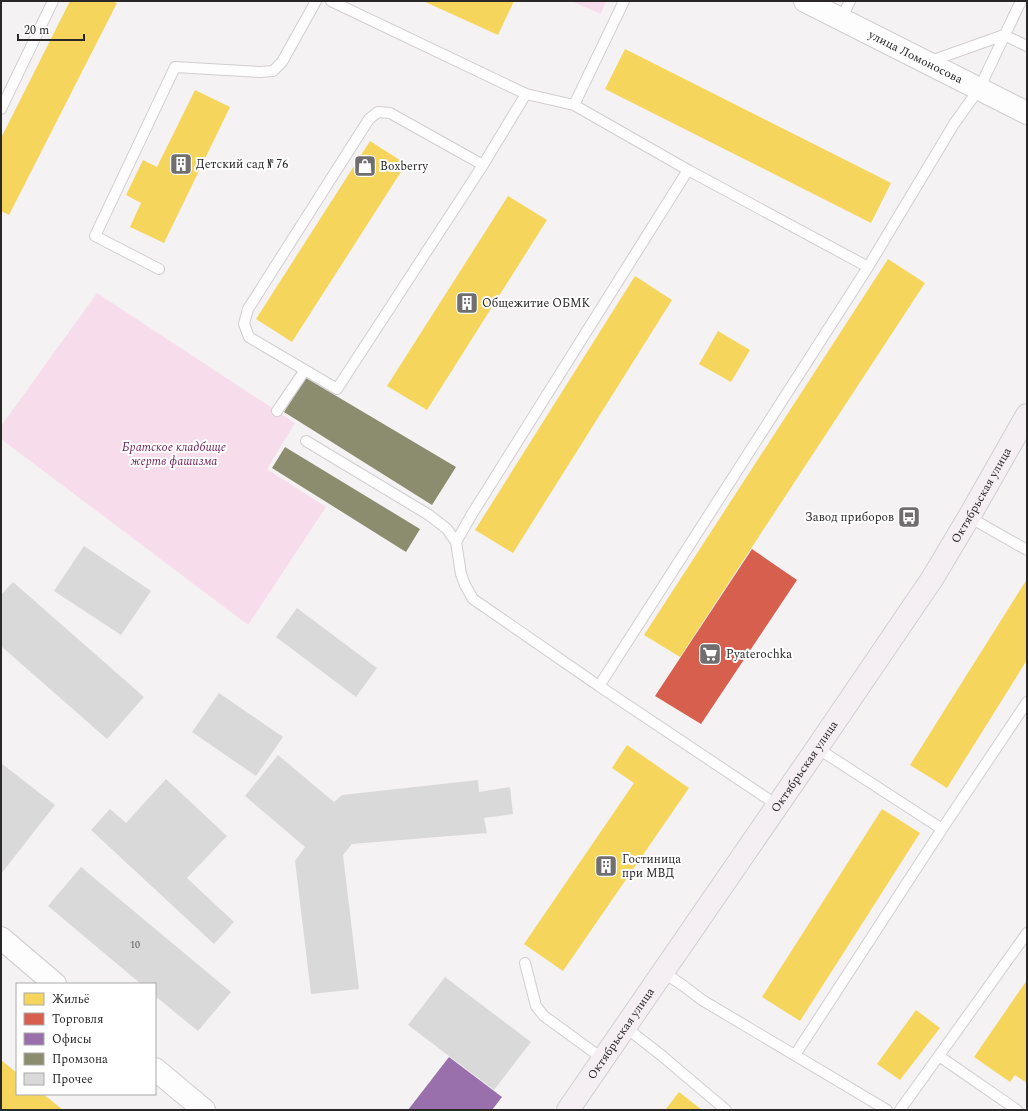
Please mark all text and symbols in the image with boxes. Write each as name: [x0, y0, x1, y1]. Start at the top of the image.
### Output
scale bar: [18, 16, 84, 42]
text: 20 m: [24, 21, 49, 40]
street label: улица Ломоносова: [864, 25, 966, 89]
building icon: Детский сад № 76: [168, 151, 194, 177]
shop icon: Boxberry: [352, 153, 378, 179]
place label: Детский сад № 76: [196, 155, 288, 174]
place label: Boxberry: [380, 157, 429, 176]
building icon: Общежитие ОБМК: [454, 290, 480, 316]
place label: Общежитие ОБМК: [482, 294, 590, 313]
park label: Братское кладбище жертв фашизма: [122, 438, 226, 471]
street label: Октябрьская улица: [946, 444, 1016, 547]
bus stop icon: Завод приборов: [896, 504, 922, 530]
place label: Завод приборов: [805, 508, 894, 527]
supermarket icon: Pyaterochka: [697, 641, 723, 667]
place label: Pyaterochka: [726, 645, 792, 664]
street label: Октябрьская улица: [766, 716, 843, 816]
place label: Гостиница при МВД: [622, 850, 681, 883]
building icon: Гостиница при МВД: [593, 853, 619, 879]
house number: 10: [130, 937, 140, 953]
legend: [16, 983, 156, 1095]
street label: Октябрьская улица: [582, 983, 659, 1083]
text: Жильё: [52, 990, 90, 1009]
text: Торговля: [52, 1010, 103, 1029]
text: Офисы: [52, 1030, 92, 1049]
text: Промзона: [52, 1050, 108, 1069]
text: Прочее: [52, 1070, 93, 1089]

